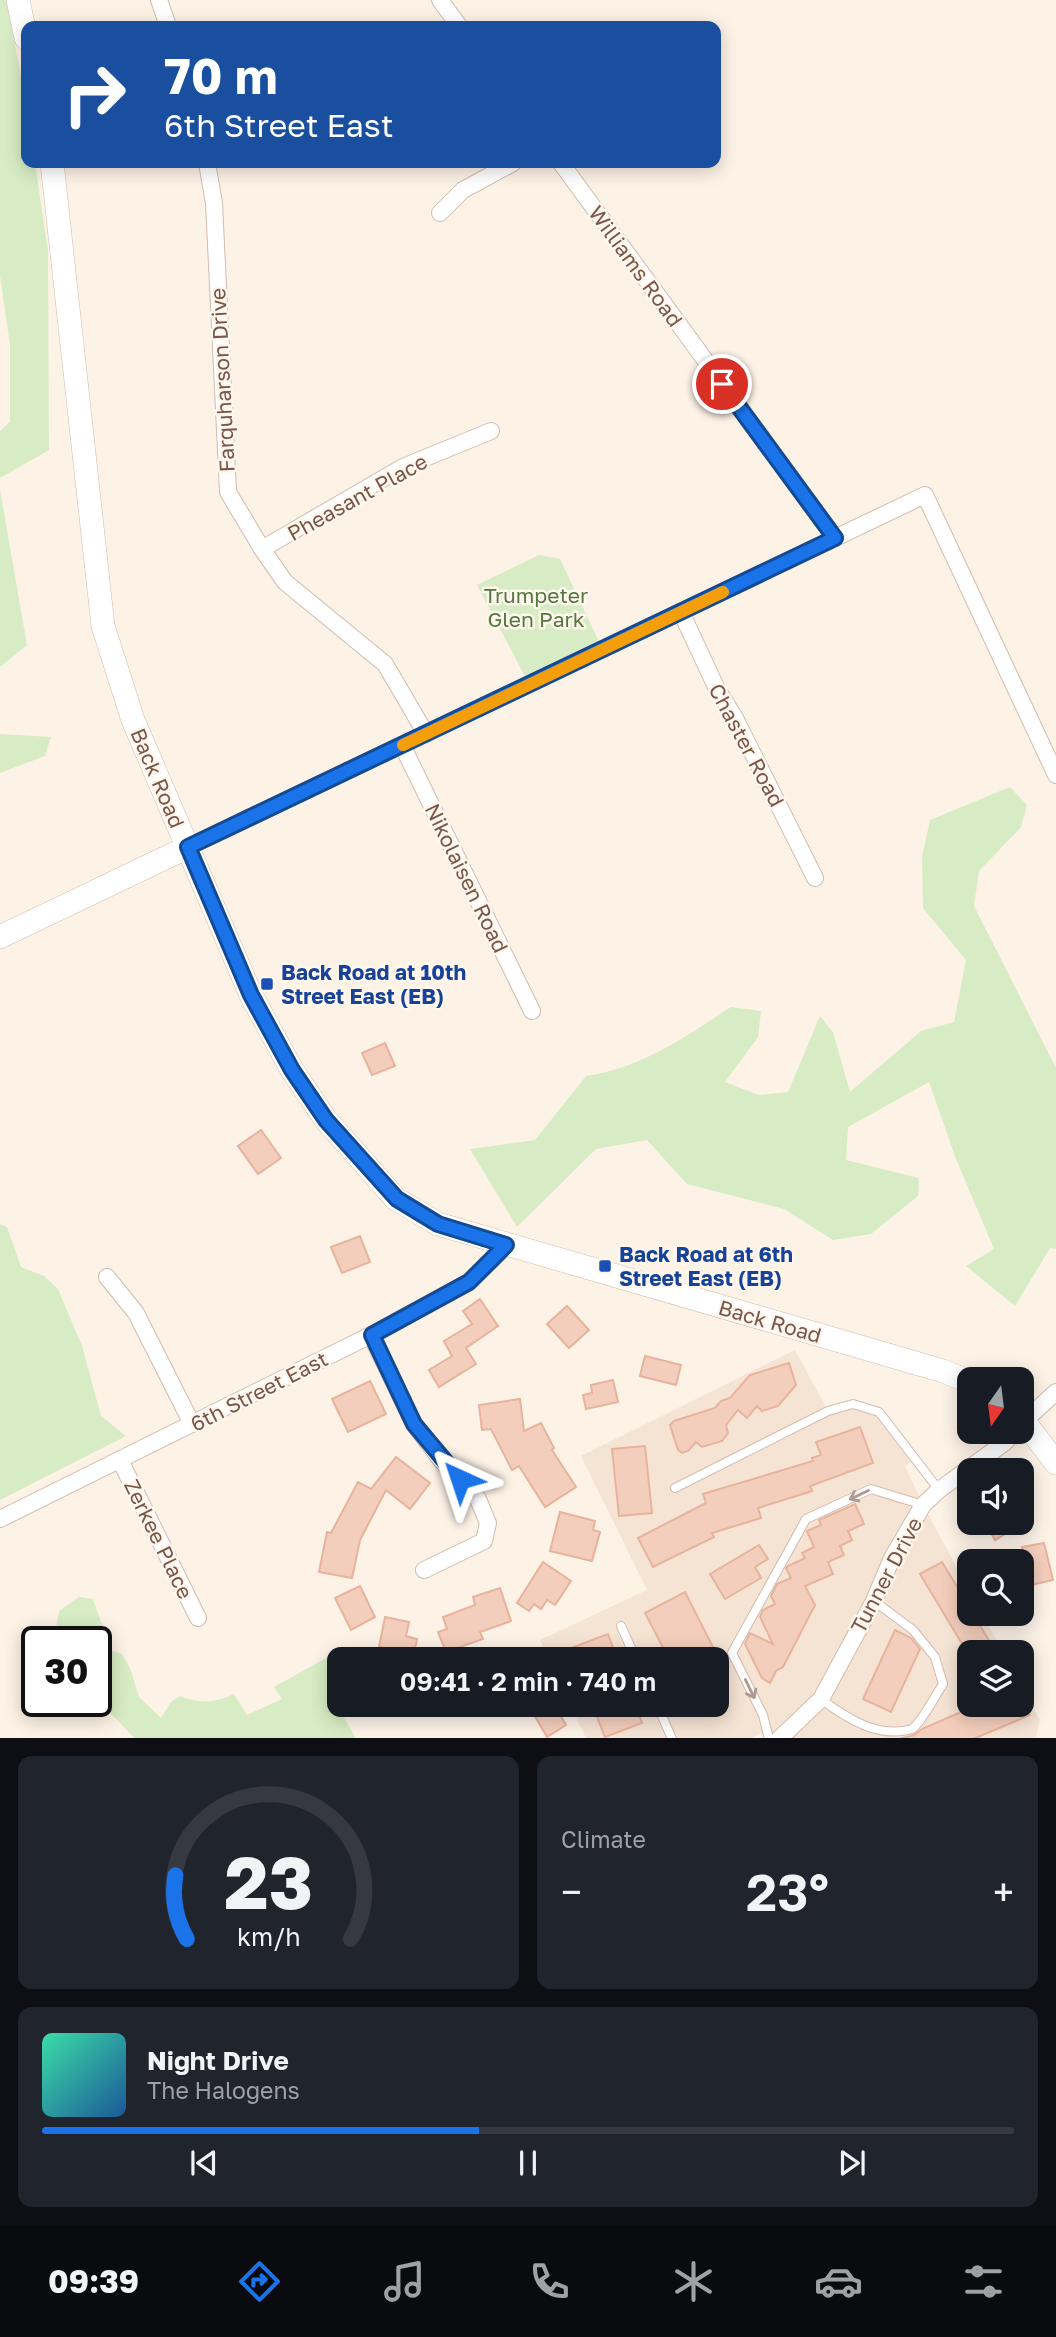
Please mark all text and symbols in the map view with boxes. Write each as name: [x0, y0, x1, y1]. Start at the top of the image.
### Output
text: 70 m: [164, 46, 278, 105]
icon: right: [49, 49, 140, 140]
text: 6th Street East: [164, 106, 394, 144]
street label: Williams Road: [583, 200, 689, 332]
street label: Farquharson Drive: [204, 287, 240, 473]
pin: [692, 354, 752, 414]
icon: arrive: [703, 365, 741, 403]
street label: Pheasant Place: [282, 448, 432, 546]
park label: Trumpeter Glen Park: [484, 582, 588, 632]
street label: Chaster Road: [704, 679, 790, 811]
street label: Back Road: [125, 724, 191, 832]
street label: Nikolaisen Road: [420, 799, 514, 957]
place label: Back Road at 10th Street East (EB): [281, 959, 466, 1009]
marker: Back Road at 10th Street East (EB): [259, 976, 275, 992]
place label: Back Road at 6th Street East (EB): [619, 1241, 793, 1291]
marker: Back Road at 6th Street East (EB): [597, 1258, 613, 1274]
street label: Back Road: [715, 1294, 825, 1348]
street label: 6th Street East: [186, 1345, 332, 1437]
north arrow: [957, 1367, 1034, 1444]
map controls: [957, 1367, 1034, 1717]
position arrow: [423, 1442, 497, 1516]
button: sound: [957, 1458, 1034, 1535]
street label: Zerkee Place: [119, 1475, 199, 1603]
one-way arrow: [849, 1488, 870, 1502]
street label: Tunner Drive: [845, 1513, 927, 1637]
button: search: [957, 1549, 1034, 1626]
speed limit sign: 30: [21, 1626, 112, 1717]
button: layers: [957, 1640, 1034, 1717]
text: 09:41 · 2 min · 740 m: [400, 1666, 656, 1697]
one-way arrow: [743, 1678, 757, 1699]
text: Climate: [561, 1825, 646, 1853]
text: 23: [224, 1838, 313, 1925]
text: 23°: [746, 1860, 829, 1922]
text: −: [561, 1869, 582, 1914]
text: +: [993, 1869, 1014, 1914]
text: km/h: [237, 1920, 300, 1951]
text: Night Drive: [147, 2045, 289, 2076]
text: The Halogens: [147, 2076, 300, 2104]
icon: previous: [185, 2144, 223, 2182]
icon: pause: [509, 2144, 547, 2182]
icon: next: [833, 2144, 871, 2182]
icon: directions: [235, 2257, 284, 2306]
icon: music: [380, 2257, 429, 2306]
icon: phone: [525, 2257, 574, 2306]
icon: climate: [669, 2257, 718, 2306]
icon: car: [814, 2257, 863, 2306]
icon: filters: [959, 2257, 1008, 2306]
text: 09:39: [48, 2262, 139, 2300]

